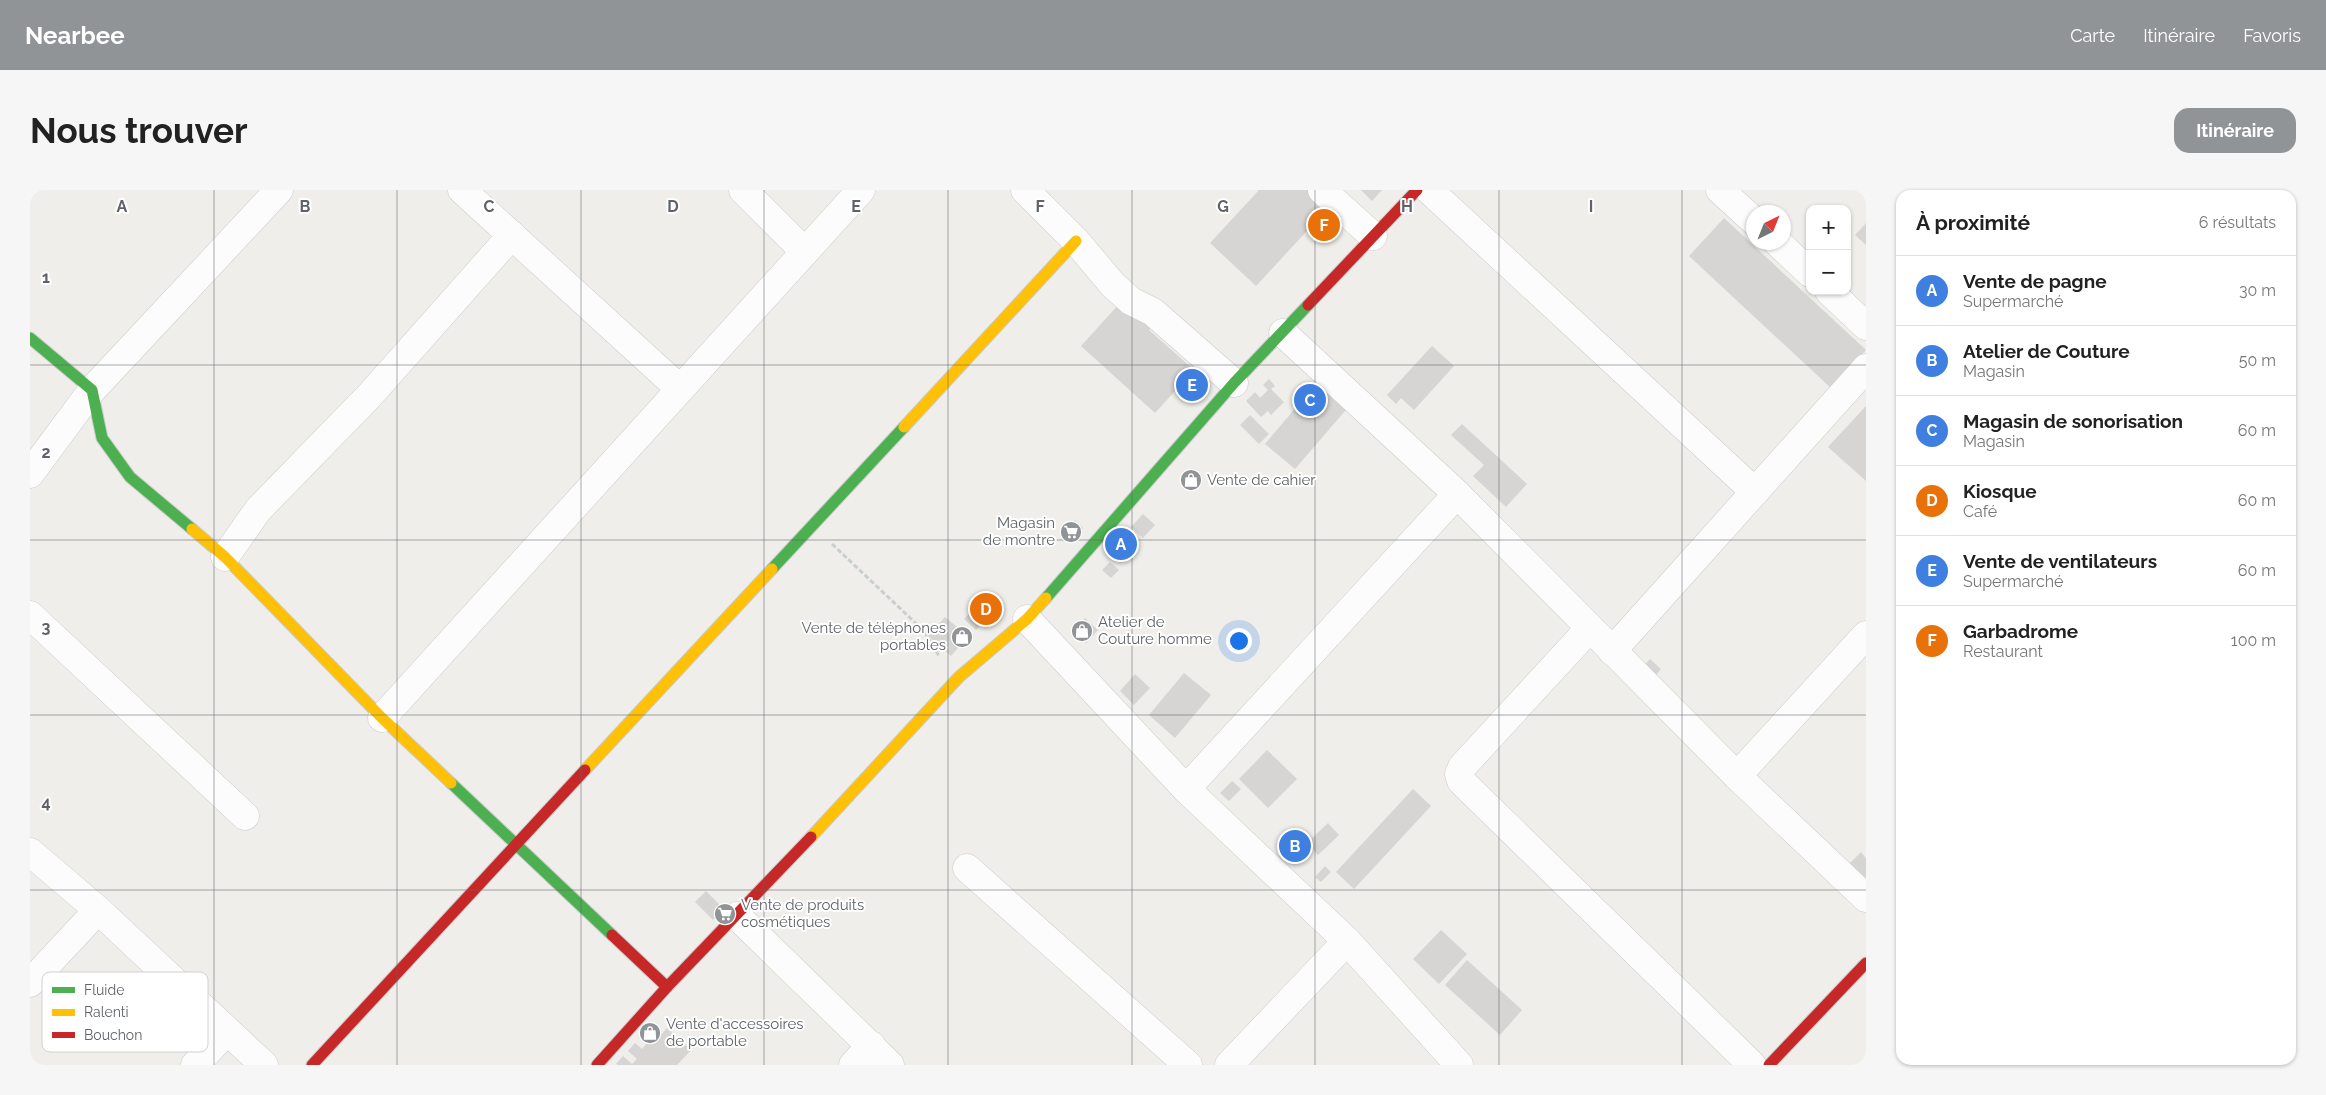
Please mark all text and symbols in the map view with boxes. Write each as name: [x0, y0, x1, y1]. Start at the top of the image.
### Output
text: Nearbee: [25, 21, 125, 50]
text: Carte: [2070, 25, 2115, 46]
text: Itinéraire: [2143, 25, 2215, 46]
text: Favoris: [2243, 25, 2301, 46]
button: Itinéraire: [2174, 108, 2296, 153]
text: Nous trouver: [30, 110, 248, 151]
text: A: [117, 197, 128, 216]
text: B: [300, 197, 311, 216]
text: C: [484, 197, 495, 216]
text: D: [667, 197, 679, 216]
text: E: [851, 197, 861, 216]
text: F: [1035, 197, 1045, 216]
text: G: [1217, 197, 1229, 216]
text: H: [1401, 197, 1413, 216]
text: I: [1589, 197, 1593, 216]
north arrow: [1746, 205, 1791, 250]
map controls: [1806, 205, 1851, 295]
button: +: [1806, 205, 1851, 250]
pin: F: [1308, 206, 1340, 244]
text: À proximité: [1916, 210, 2030, 235]
text: 6 résultats: [2199, 213, 2276, 232]
button: −: [1806, 250, 1851, 295]
text: 1: [42, 268, 50, 287]
text: Vente de pagne: [1963, 270, 2107, 292]
text: A: [1927, 281, 1937, 300]
text: 30 m: [2239, 281, 2276, 300]
text: Supermarché: [1963, 292, 2063, 311]
text: Atelier de Couture: [1963, 340, 2130, 362]
text: B: [1927, 351, 1937, 370]
text: 50 m: [2239, 351, 2276, 370]
text: Magasin: [1963, 362, 2025, 381]
pin: E: [1176, 366, 1208, 404]
pin: C: [1294, 381, 1326, 419]
text: Magasin de sonorisation: [1963, 410, 2183, 432]
text: C: [1927, 421, 1937, 440]
text: 60 m: [2238, 421, 2276, 440]
text: Magasin: [1963, 432, 2025, 451]
text: 2: [41, 443, 51, 462]
shop icon: Vente de cahier: [1179, 468, 1203, 492]
place label: Vente de cahier: [1207, 471, 1316, 489]
text: Kiosque: [1963, 480, 2037, 502]
text: D: [1926, 491, 1938, 510]
text: 60 m: [2238, 491, 2276, 510]
text: Café: [1963, 502, 1997, 521]
place label: Magasin de montre: [983, 514, 1055, 549]
supermarket icon: Magasin de montre: [1059, 520, 1083, 544]
pin: A: [1105, 525, 1137, 563]
text: Vente de ventilateurs: [1963, 550, 2157, 572]
text: E: [1927, 561, 1937, 580]
text: 60 m: [2238, 561, 2276, 580]
text: Supermarché: [1963, 572, 2063, 591]
pin: D: [970, 590, 1002, 628]
place label: Atelier de Couture homme: [1098, 613, 1212, 648]
text: 3: [42, 618, 51, 637]
place label: Vente de téléphones portables: [802, 619, 946, 654]
shop icon: Atelier de Couture homme: [1070, 619, 1094, 643]
text: Garbadrome: [1963, 620, 2078, 642]
shop icon: Vente de téléphones portables: [950, 625, 974, 649]
your location: [1226, 628, 1252, 654]
text: F: [1927, 631, 1937, 650]
text: 100 m: [2231, 631, 2276, 650]
text: Restaurant: [1963, 642, 2043, 661]
text: 4: [41, 793, 51, 812]
pin: B: [1279, 827, 1311, 865]
place label: Vente de produits cosmétiques: [741, 896, 864, 931]
supermarket icon: Vente de produits cosmétiques: [713, 902, 737, 926]
legend: [42, 972, 208, 1052]
text: Fluide: [84, 982, 124, 998]
text: Ralenti: [84, 1004, 129, 1020]
place label: Vente d'accessoires de portable: [666, 1015, 803, 1050]
shop icon: Vente d'accessoires de portable: [638, 1021, 662, 1045]
text: Bouchon: [84, 1027, 142, 1043]

